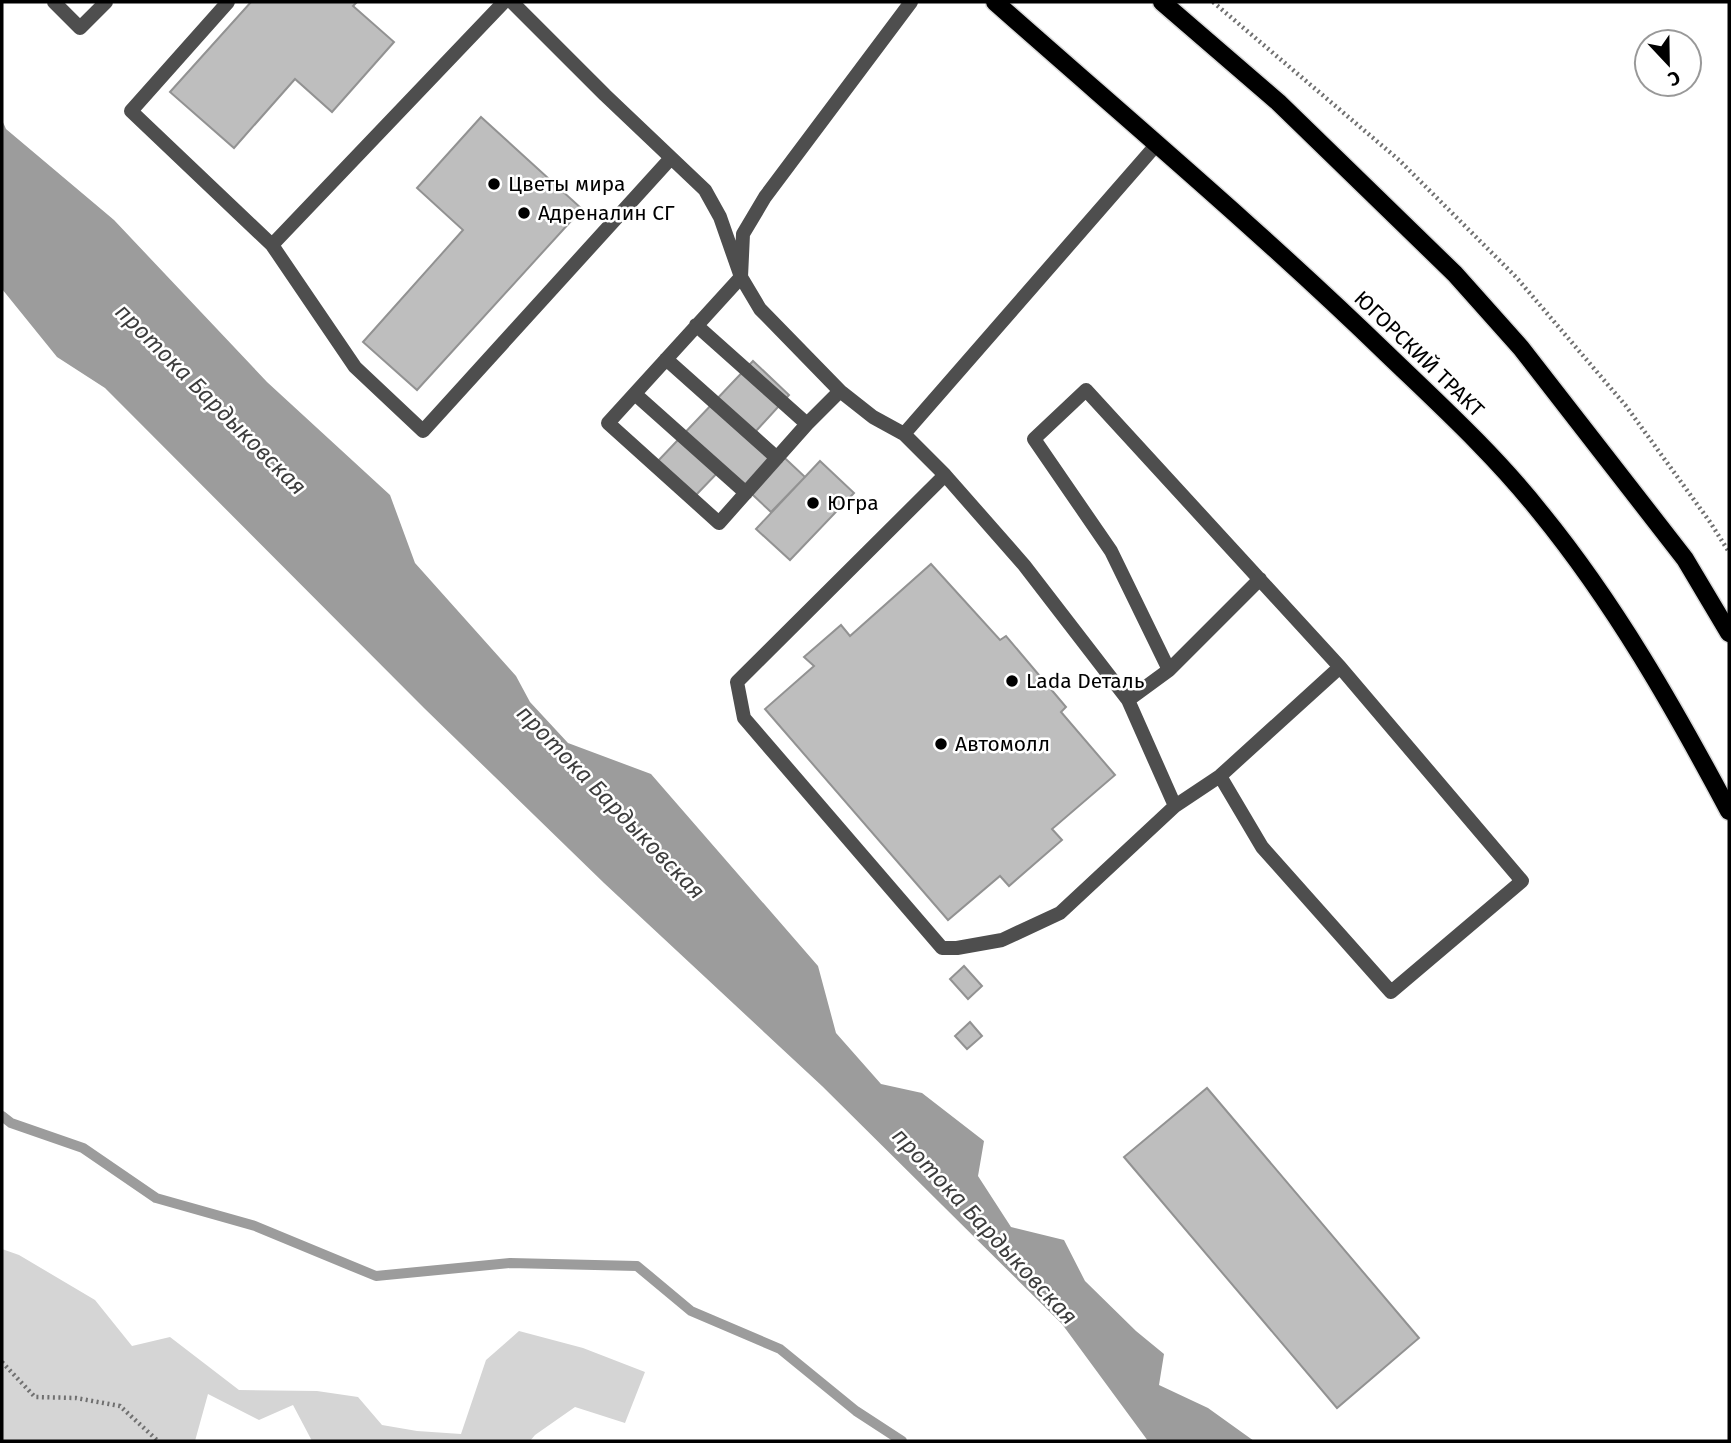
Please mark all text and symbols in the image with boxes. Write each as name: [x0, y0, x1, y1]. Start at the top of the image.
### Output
north arrow: [1633, 28, 1703, 98]
text: С: [1665, 66, 1684, 91]
place label: Цветы мира: [508, 171, 625, 197]
marker: Цветы мира: [486, 176, 502, 192]
place label: Адреналин СГ: [538, 200, 675, 226]
marker: Адреналин СГ: [516, 205, 532, 221]
street label: ЮГОРСКИЙ ТРАКТ: [1349, 285, 1489, 423]
water label: протока Бардыковская: [109, 297, 313, 501]
place label: Югра: [827, 490, 879, 516]
marker: Югра: [805, 495, 821, 511]
place label: Lada Dеталь: [1026, 668, 1145, 694]
marker: Lada Dеталь: [1004, 673, 1020, 689]
water label: протока Бардыковская: [511, 699, 711, 905]
place label: Автомолл: [955, 731, 1050, 757]
marker: Автомолл: [933, 736, 949, 752]
water label: протока Бардыковская: [886, 1122, 1084, 1330]

